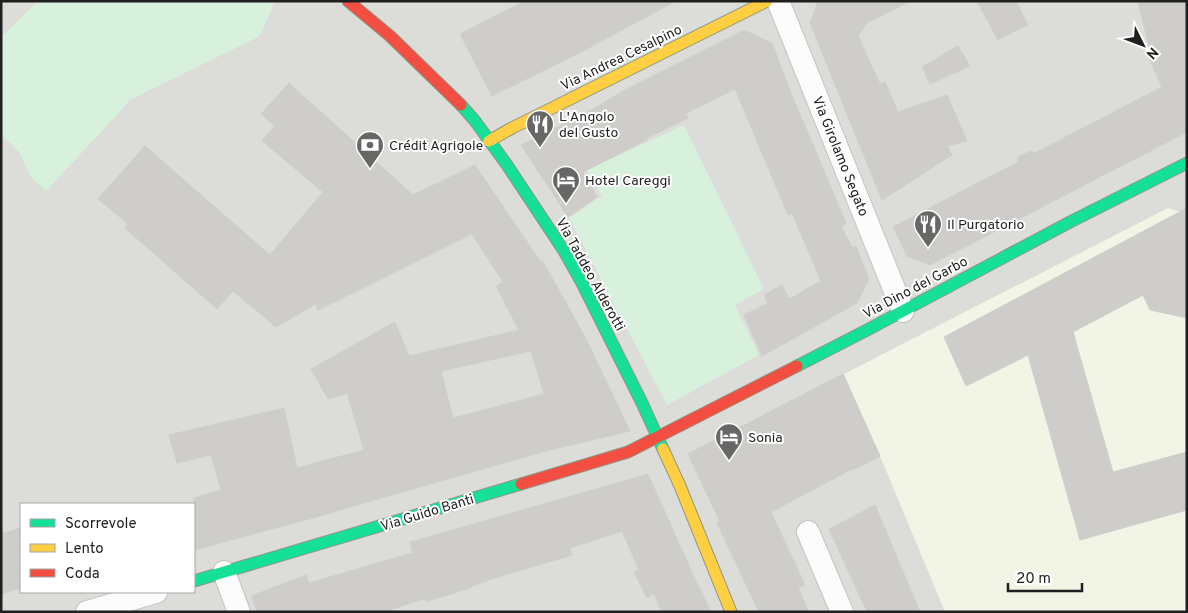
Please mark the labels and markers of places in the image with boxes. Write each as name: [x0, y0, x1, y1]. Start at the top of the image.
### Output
restaurant icon: L'Angolo del Gusto: [525, 109, 555, 148]
place label: L'Angolo del Gusto: [559, 109, 618, 142]
bank icon: Crédit Agrigole: [355, 130, 385, 169]
place label: Crédit Agrigole: [389, 138, 483, 155]
hotel icon: Hotel Careggi: [551, 165, 581, 204]
place label: Hotel Careggi: [585, 173, 671, 190]
restaurant icon: Il Purgatorio: [913, 209, 943, 248]
place label: Il Purgatorio: [947, 217, 1025, 234]
hotel icon: Sonia: [714, 422, 744, 461]
place label: Sonia: [748, 430, 783, 447]

